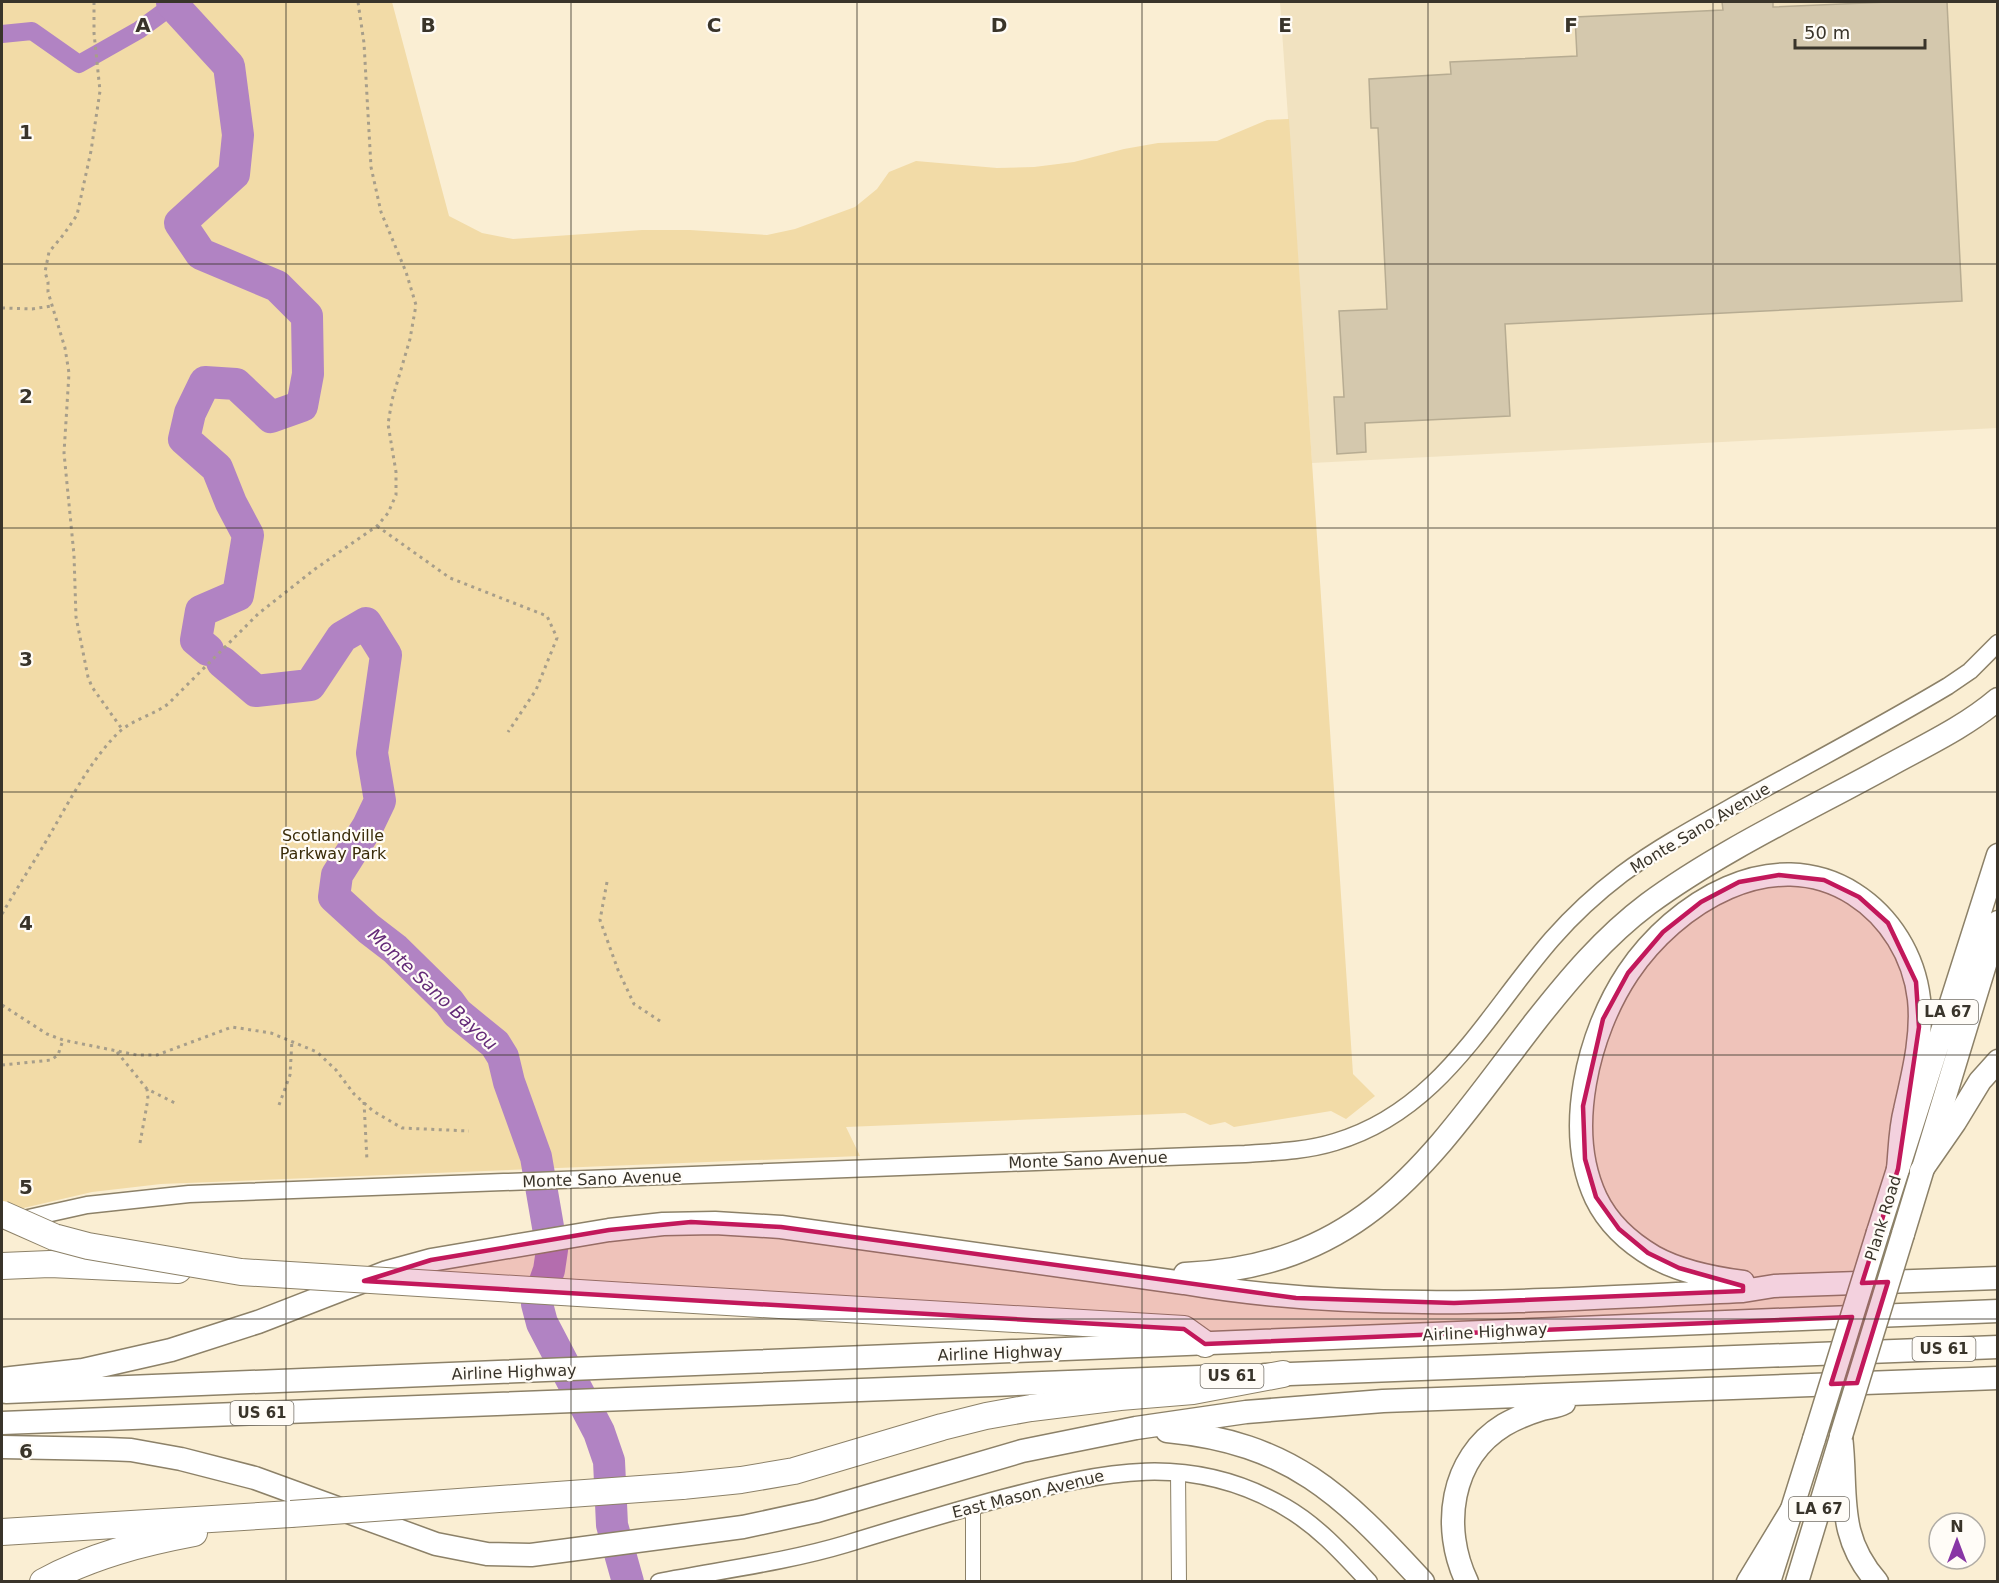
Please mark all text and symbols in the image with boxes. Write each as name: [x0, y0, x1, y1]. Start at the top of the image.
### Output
scale bar: [1795, 12, 1926, 50]
text: A: [135, 13, 151, 37]
text: B: [420, 13, 436, 37]
text: C: [707, 13, 721, 37]
text: D: [991, 13, 1007, 37]
text: E: [1278, 13, 1292, 37]
text: F: [1564, 13, 1578, 37]
text: 50 m: [1804, 22, 1850, 43]
text: 1: [19, 120, 33, 144]
text: 2: [19, 384, 33, 408]
text: 3: [19, 647, 33, 671]
street label: Monte Sano Avenue: [1627, 779, 1773, 877]
park label: Scotlandville Parkway Park: [280, 826, 387, 863]
text: 4: [19, 911, 33, 935]
water label: Monte Sano Bayou: [364, 924, 502, 1054]
road number: LA 67: [1918, 1000, 1978, 1024]
street label: Monte Sano Avenue: [1008, 1148, 1168, 1172]
street label: Monte Sano Avenue: [522, 1167, 682, 1191]
street label: Plank Road: [1861, 1173, 1905, 1263]
text: 5: [19, 1175, 33, 1199]
street label: Airline Highway: [1422, 1319, 1548, 1345]
road number: US 61: [1912, 1337, 1976, 1361]
street label: Airline Highway: [937, 1341, 1063, 1365]
street label: Airline Highway: [451, 1360, 577, 1384]
road number: US 61: [1200, 1364, 1264, 1388]
road number: US 61: [230, 1401, 294, 1425]
text: 6: [19, 1439, 33, 1463]
street label: East Mason Avenue: [950, 1466, 1106, 1522]
road number: LA 67: [1789, 1497, 1849, 1521]
north arrow: [1927, 1511, 1987, 1571]
text: N: [1950, 1517, 1964, 1536]

